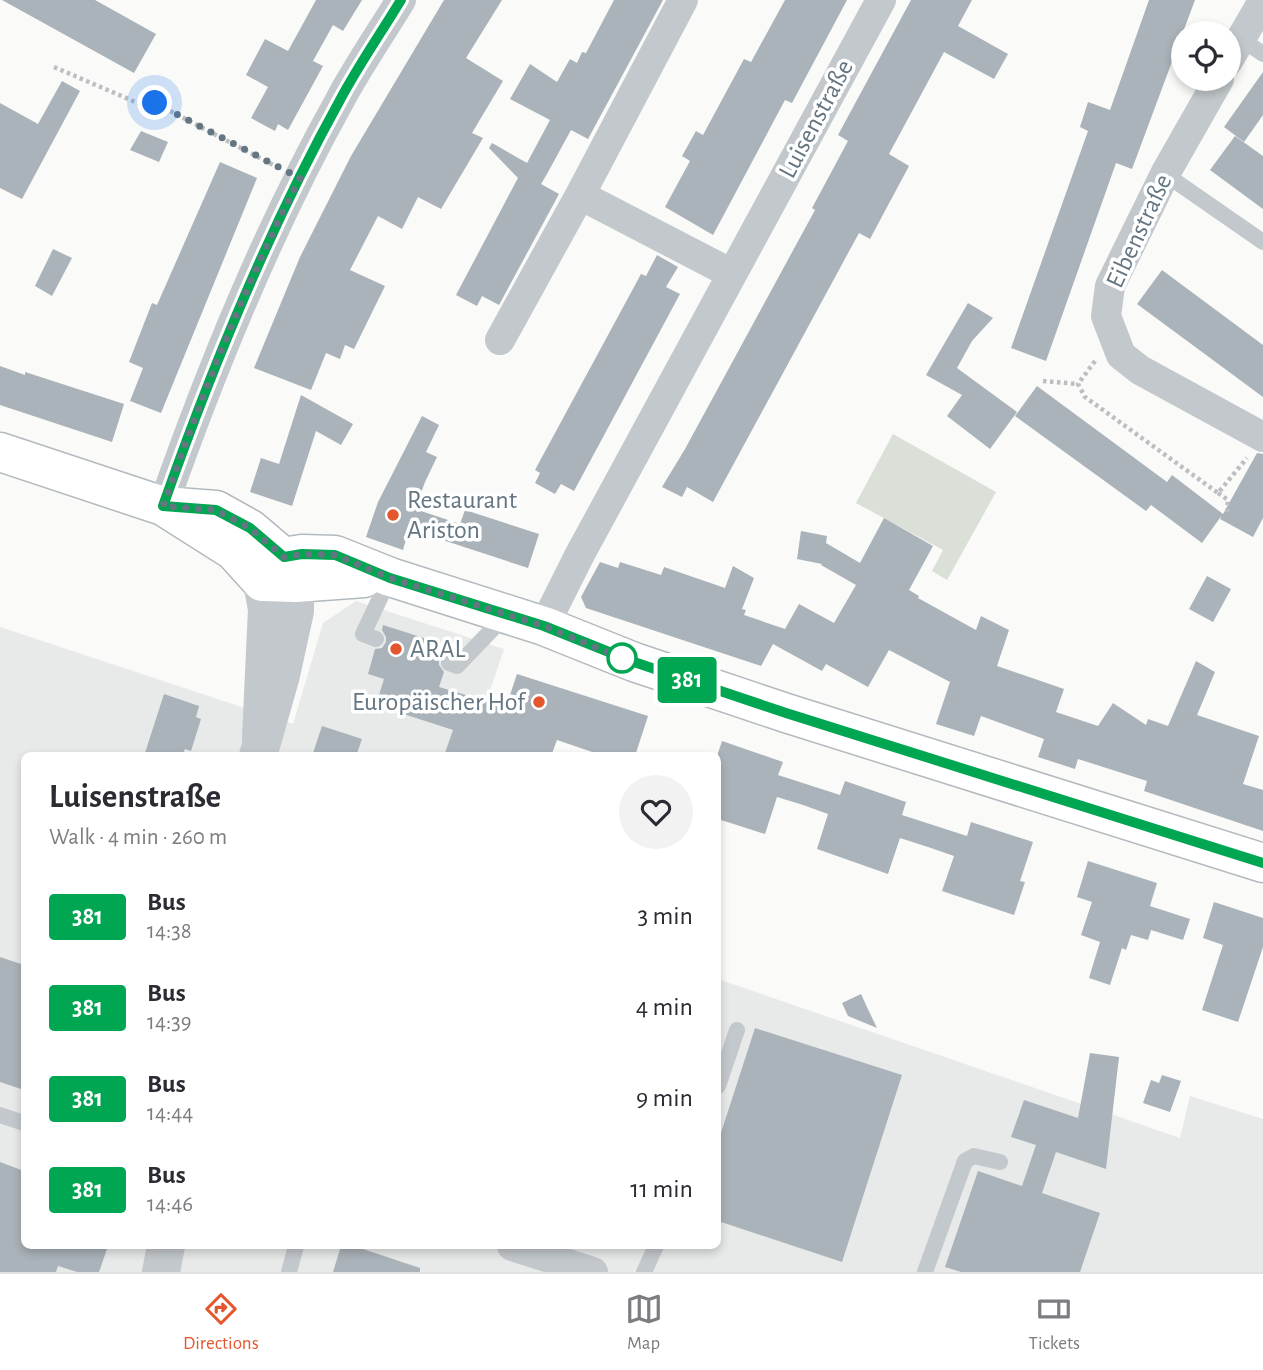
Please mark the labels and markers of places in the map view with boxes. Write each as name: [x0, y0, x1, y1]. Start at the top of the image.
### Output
place label: Restaurant Ariston: [407, 487, 517, 543]
marker: Restaurant Ariston: [385, 507, 401, 523]
place label: ARAL: [410, 636, 465, 662]
marker: ARAL: [388, 641, 404, 657]
unlabelled marker: [607, 643, 637, 673]
place label: Europäischer Hof: [352, 689, 527, 715]
marker: Europäischer Hof: [531, 694, 547, 710]

